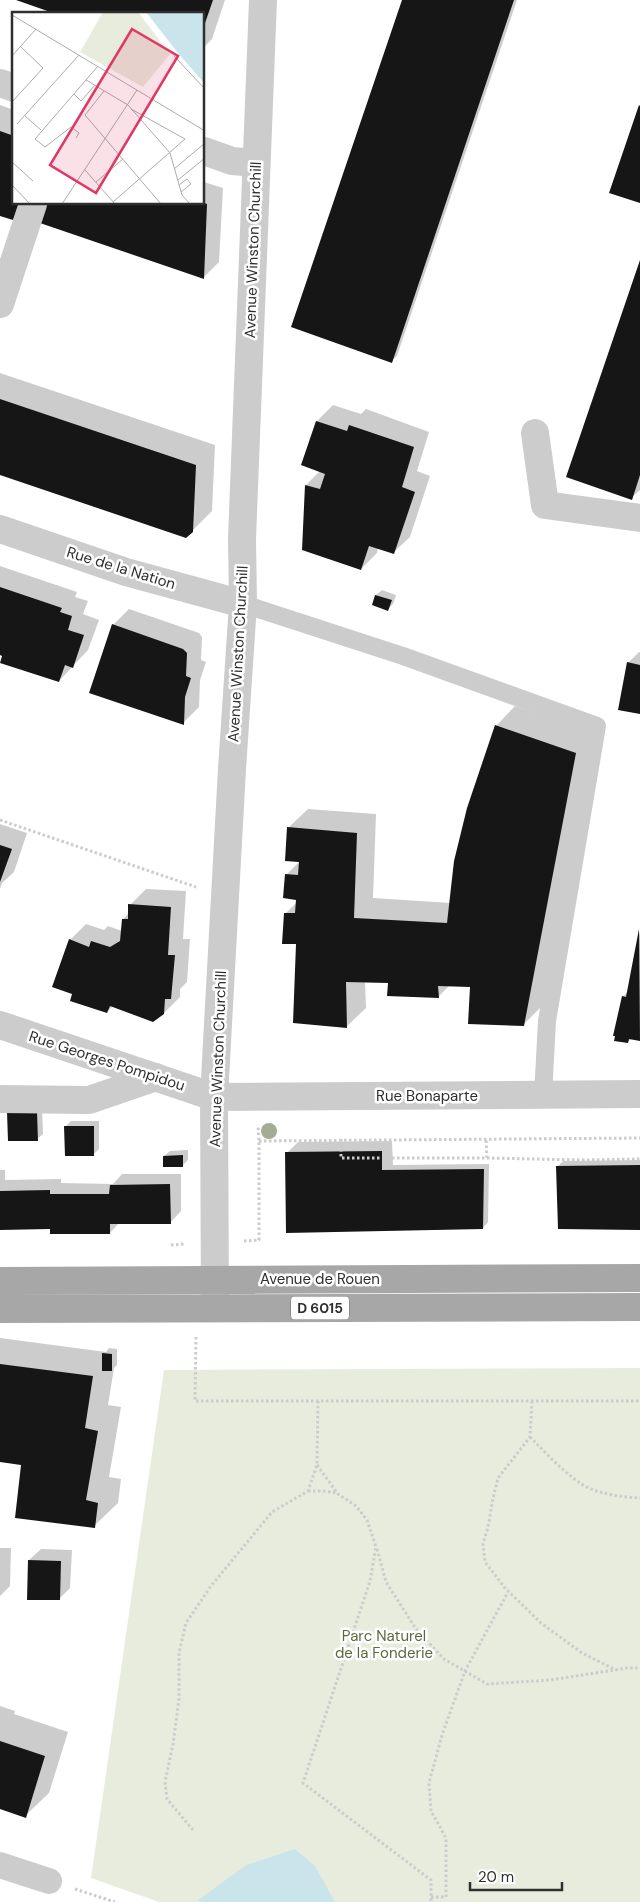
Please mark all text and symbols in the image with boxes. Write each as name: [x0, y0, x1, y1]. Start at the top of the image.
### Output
inset map: [12, 12, 205, 205]
street label: Avenue Winston Churchill: [240, 161, 266, 339]
street label: Rue de la Nation: [64, 542, 178, 594]
street label: Avenue Winston Churchill: [223, 565, 253, 743]
street label: Avenue Winston Churchill: [205, 970, 231, 1148]
street label: Rue Georges Pompidou: [27, 1026, 187, 1096]
street label: Rue Bonaparte: [376, 1086, 478, 1106]
street label: Avenue de Rouen: [260, 1269, 380, 1289]
road number: D 6015: [291, 1296, 349, 1320]
park label: Parc Naturel de la Fonderie: [335, 1626, 433, 1663]
scale bar: [470, 1860, 562, 1892]
text: 20 m: [478, 1867, 514, 1887]

